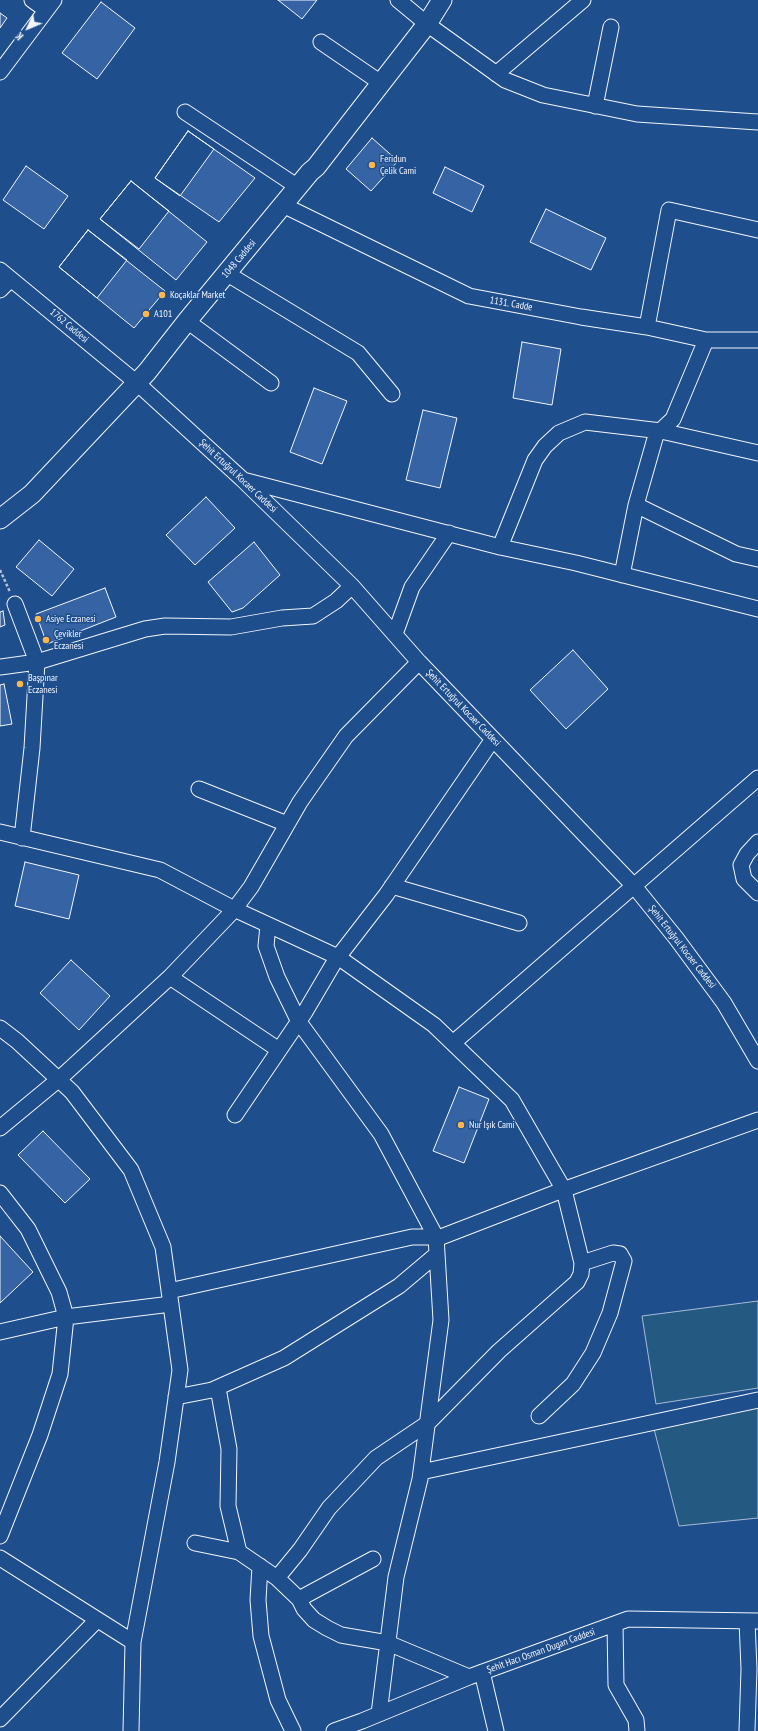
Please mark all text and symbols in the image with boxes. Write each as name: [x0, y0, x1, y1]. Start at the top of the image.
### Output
north arrow: [8, 8, 48, 48]
text: K: [12, 29, 26, 43]
place label: Feridun Çelik Cami: [380, 153, 416, 176]
marker: Feridun Çelik Cami: [367, 160, 377, 170]
street label: 1048 Caddesi: [219, 237, 259, 281]
place label: Koçaklar Market: [170, 289, 225, 301]
marker: Koçaklar Market: [157, 290, 167, 300]
street label: 1131. Cadde: [489, 294, 533, 314]
street label: 1762 Caddesi: [47, 306, 91, 346]
place label: A101: [154, 308, 172, 320]
marker: A101: [141, 309, 151, 319]
street label: Şehit Ertuğrul Kocaer Caddesi: [197, 437, 279, 515]
place label: Asiye Eczanesi: [46, 613, 96, 625]
marker: Asiye Eczanesi: [33, 614, 43, 624]
place label: Çevikler Eczanesi: [54, 628, 83, 652]
marker: Çevikler Eczanesi: [41, 635, 51, 645]
street label: Şehit Ertuğrul Kocaer Caddesi: [423, 667, 503, 749]
place label: Başpınar Eczanesi: [28, 672, 58, 696]
marker: Başpınar Eczanesi: [15, 679, 25, 689]
street label: Şehit Ertuğrul Kocaer Caddesi: [646, 903, 718, 991]
place label: Nur Işık Cami: [469, 1119, 515, 1131]
marker: Nur Işık Cami: [456, 1120, 466, 1130]
street label: Şehit Hacı Osman Dugan Caddesi: [485, 1626, 597, 1676]

